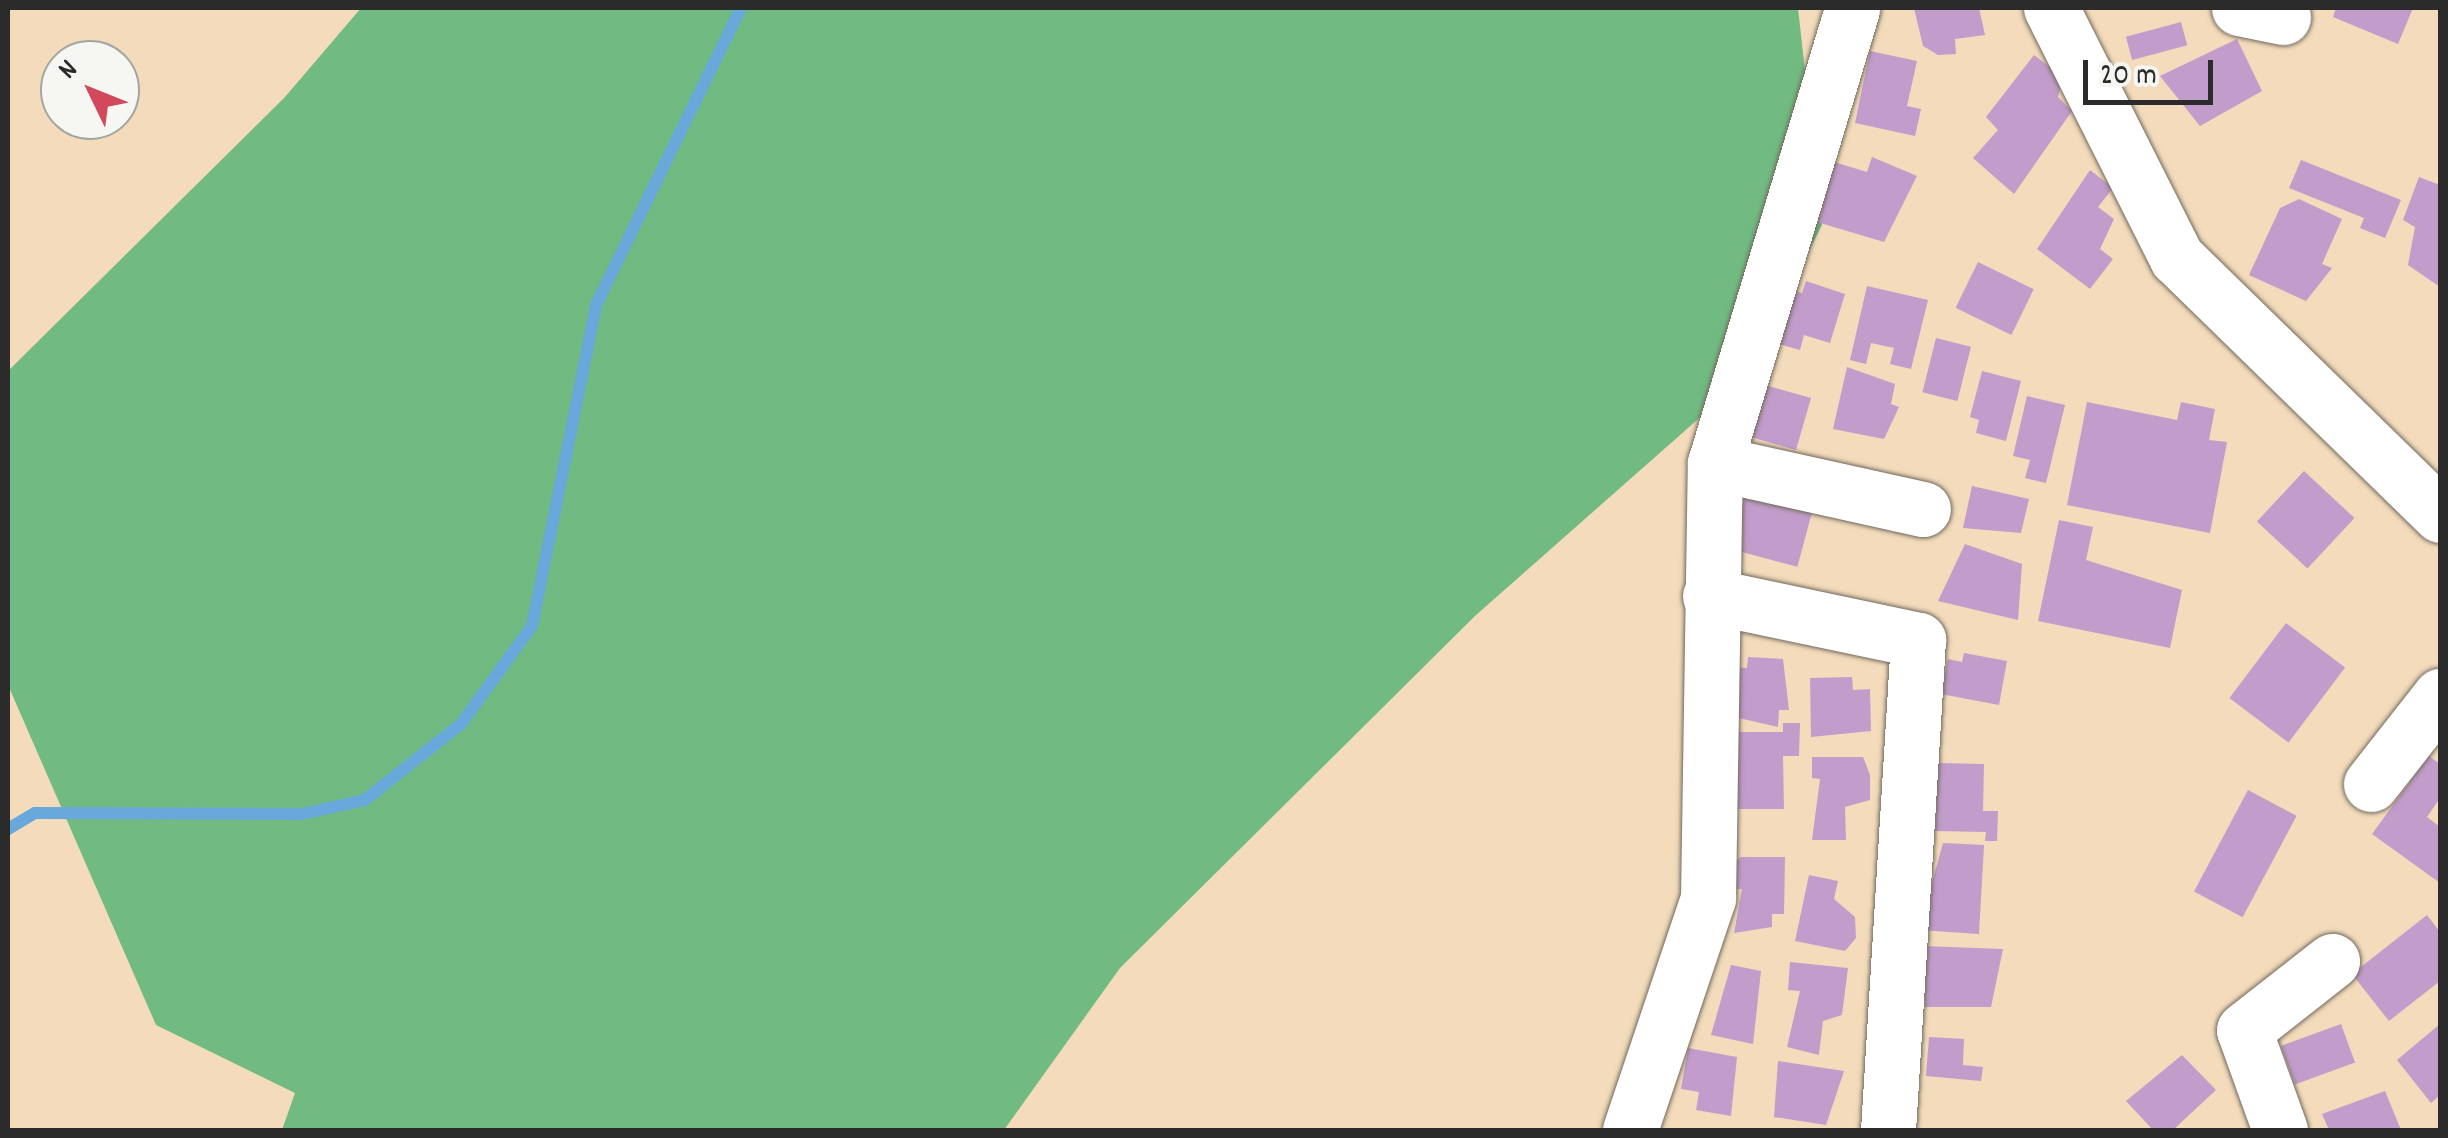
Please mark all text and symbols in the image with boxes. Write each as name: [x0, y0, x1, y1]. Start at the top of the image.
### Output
north arrow: [40, 40, 140, 140]
scale bar: [2088, 40, 2218, 102]
text: N: [50, 52, 89, 90]
text: 20 m: [2100, 56, 2157, 99]

